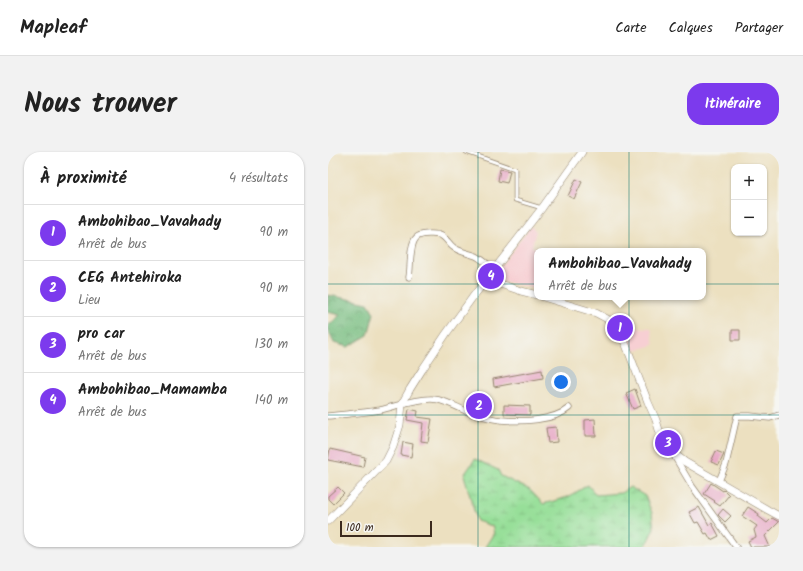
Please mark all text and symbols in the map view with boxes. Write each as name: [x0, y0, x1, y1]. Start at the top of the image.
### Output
text: Mapleaf: [20, 13, 87, 43]
text: Carte: [615, 17, 647, 39]
text: Calques: [669, 17, 713, 39]
text: Partager: [735, 17, 783, 39]
text: Nous trouver: [24, 82, 177, 127]
button: Itinéraire: [687, 83, 779, 125]
map controls: [731, 164, 767, 236]
button: +: [731, 164, 767, 200]
text: À proximité: [40, 165, 127, 192]
text: 4 résultats: [229, 168, 288, 189]
button: −: [731, 200, 767, 236]
text: Ambohibao_Vavahady: [78, 210, 221, 234]
text: 1: [51, 222, 55, 243]
text: 90 m: [260, 222, 288, 243]
text: Arrêt de bus: [78, 234, 147, 255]
popup: [534, 248, 706, 300]
text: Ambohibao_Vavahady: [548, 252, 692, 276]
pin: 4: [478, 261, 504, 291]
text: CEG Antehiroka: [78, 266, 182, 290]
text: Arrêt de bus: [548, 276, 617, 297]
text: 2: [49, 278, 57, 299]
text: 90 m: [260, 278, 288, 299]
text: Lieu: [78, 290, 100, 311]
pin: 1: [607, 313, 633, 343]
text: pro car: [78, 322, 125, 346]
text: 3: [49, 334, 57, 355]
text: 130 m: [254, 334, 288, 355]
text: Arrêt de bus: [78, 346, 147, 367]
your location: [551, 372, 571, 392]
text: Ambohibao_Mamamba: [78, 378, 227, 402]
text: 4: [49, 390, 57, 411]
text: 140 m: [255, 390, 288, 411]
pin: 2: [466, 391, 492, 421]
text: Arrêt de bus: [78, 402, 147, 423]
pin: 3: [655, 428, 681, 458]
scale bar: [340, 519, 432, 538]
text: 100 m: [346, 519, 374, 537]

